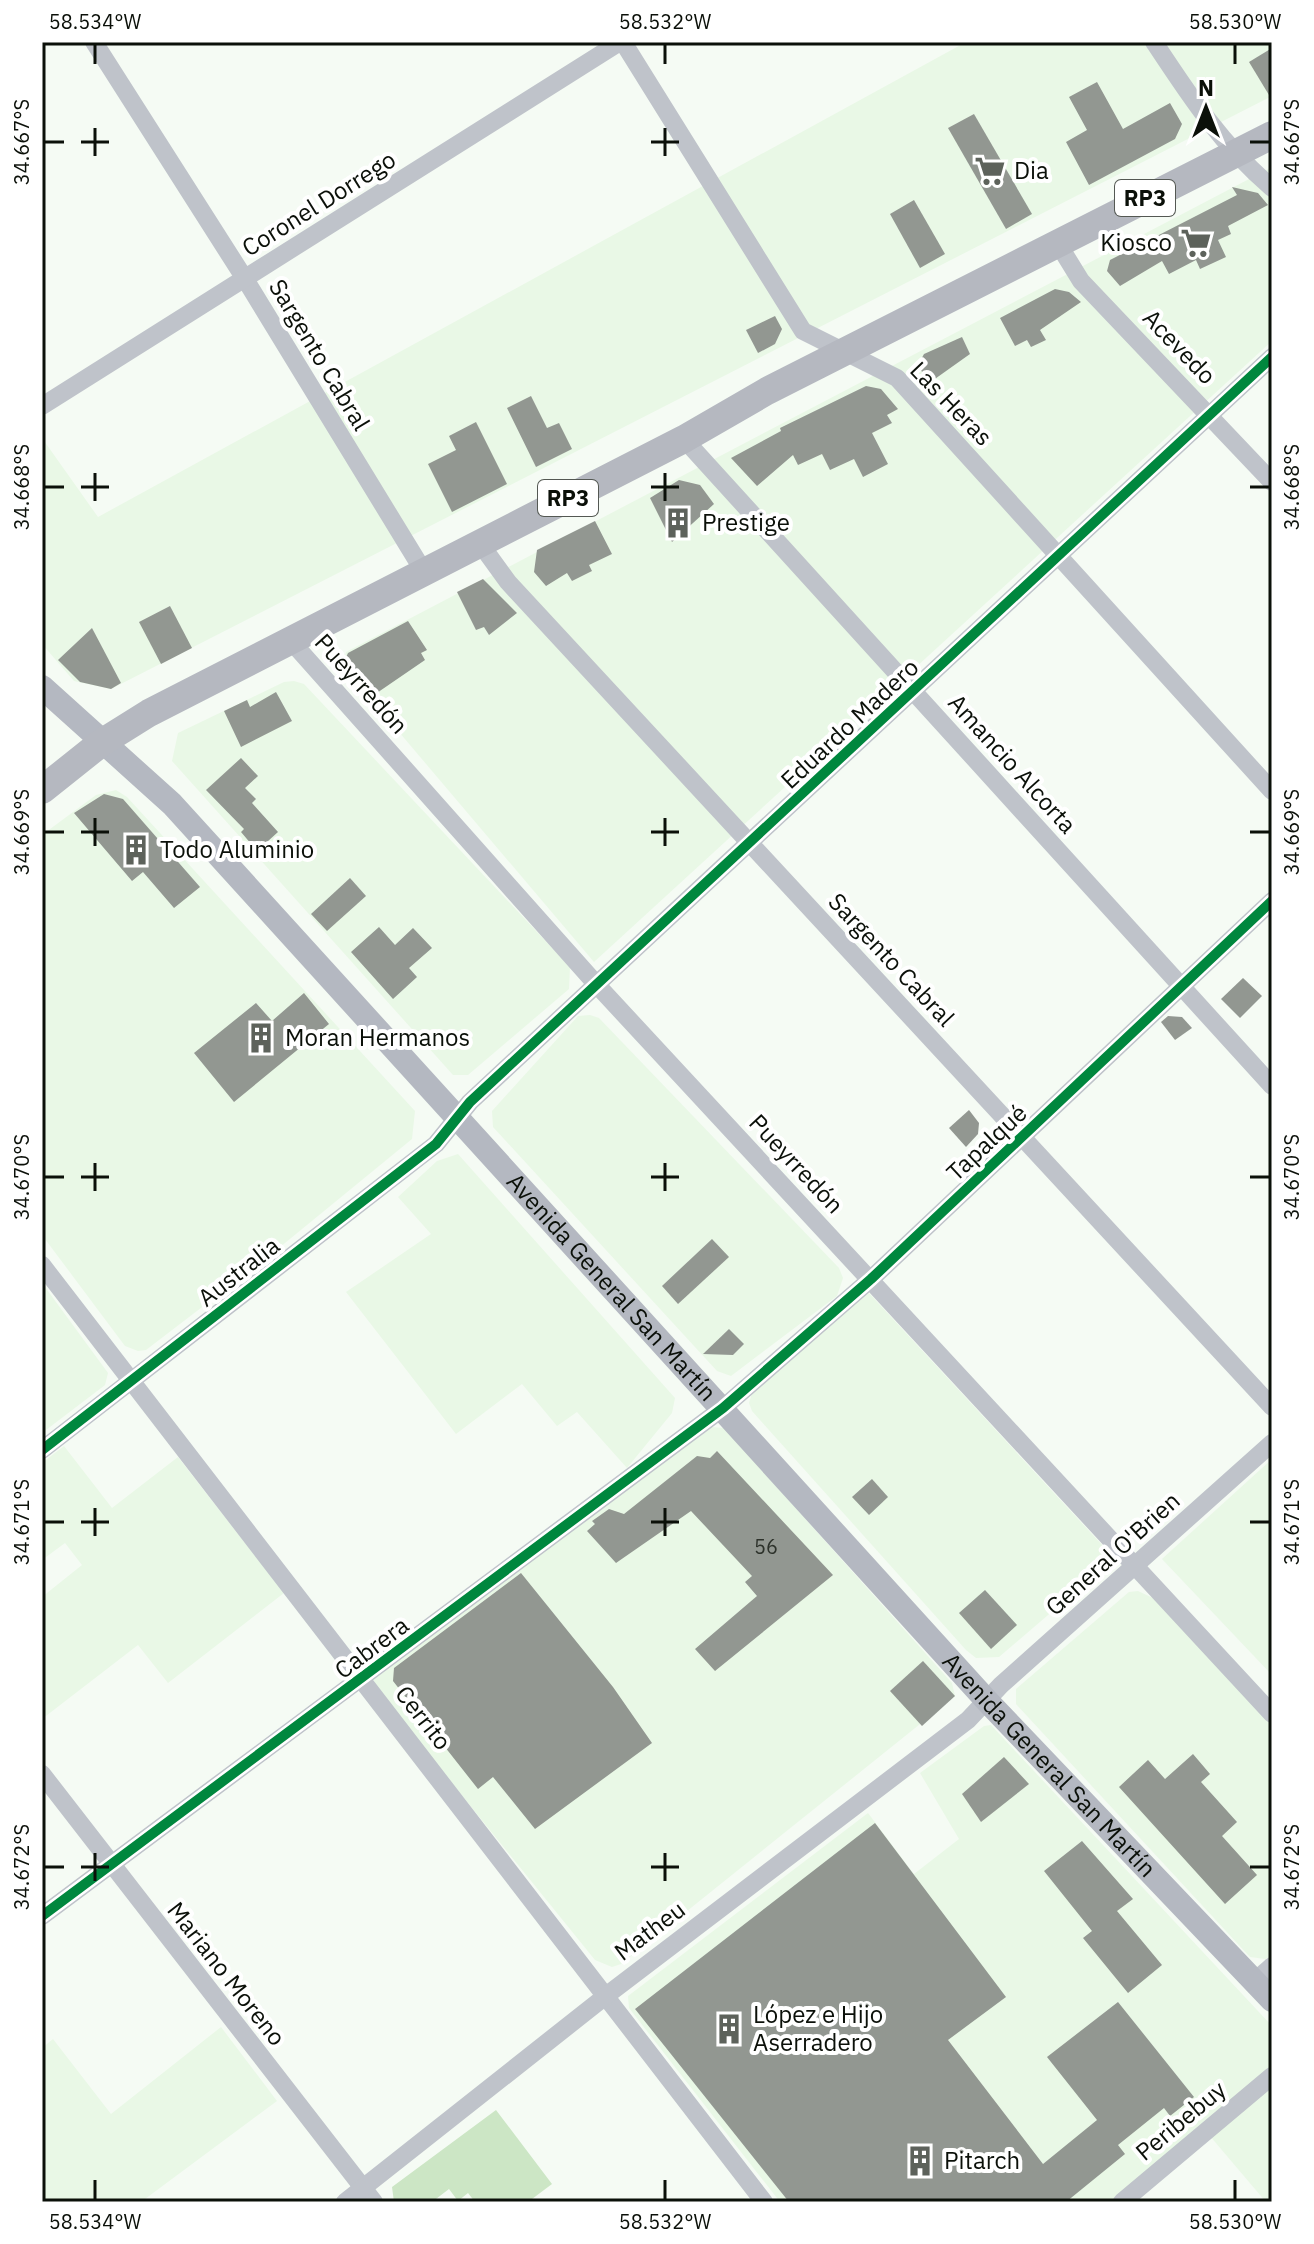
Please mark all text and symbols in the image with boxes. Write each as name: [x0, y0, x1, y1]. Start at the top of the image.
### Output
text: 58.534°W: [49, 8, 141, 35]
text: 58.532°W: [619, 8, 711, 35]
text: 58.530°W: [1189, 8, 1281, 35]
north arrow: [1166, 68, 1246, 148]
text: N: [1198, 73, 1214, 102]
text: 34.667°S: [8, 99, 35, 185]
text: 34.667°S: [1278, 99, 1305, 185]
street label: Coronel Dorrego: [236, 143, 401, 263]
supermarket icon: Dia: [973, 154, 1007, 188]
place label: Dia: [1014, 154, 1049, 186]
road number: RP3: [1115, 180, 1175, 216]
place label: Kiosco: [1100, 226, 1172, 258]
supermarket icon: Kiosco: [1179, 226, 1213, 260]
street label: Sargento Cabral: [262, 273, 378, 436]
street label: Acevedo: [1136, 302, 1223, 391]
street label: Las Heras: [904, 354, 1000, 452]
text: 34.668°S: [8, 444, 35, 530]
text: 34.668°S: [1278, 444, 1305, 530]
road number: RP3: [538, 480, 598, 516]
building icon: Prestige: [661, 506, 695, 540]
place label: Prestige: [702, 506, 790, 538]
street label: Pueyrredón: [308, 626, 415, 740]
street label: Eduardo Madero: [774, 651, 925, 795]
street label: Amancio Alcorta: [942, 687, 1084, 840]
text: 34.669°S: [8, 789, 35, 875]
text: 34.669°S: [1278, 789, 1305, 875]
building icon: Todo Aluminio: [119, 833, 153, 867]
place label: Todo Aluminio: [160, 833, 314, 865]
street label: Sargento Cabral: [822, 886, 962, 1033]
building icon: Moran Hermanos: [244, 1021, 278, 1055]
place label: Moran Hermanos: [285, 1021, 470, 1053]
street label: Tapalqué: [939, 1097, 1033, 1188]
street label: Pueyrredón: [742, 1107, 851, 1220]
text: 34.670°S: [8, 1134, 35, 1220]
text: 34.670°S: [1278, 1134, 1305, 1220]
street label: Avenida General San Martín: [500, 1166, 724, 1408]
street label: Australia: [191, 1229, 286, 1313]
text: 34.671°S: [8, 1479, 35, 1565]
text: 34.671°S: [1278, 1479, 1305, 1565]
street label: General O'Brien: [1038, 1484, 1186, 1622]
house number: 56: [754, 1533, 778, 1560]
street label: Cabrera: [328, 1609, 415, 1686]
street label: Avenida General San Martín: [936, 1645, 1164, 1884]
street label: Cerrito: [389, 1679, 459, 1756]
text: 34.672°S: [8, 1824, 35, 1910]
text: 34.672°S: [1278, 1824, 1305, 1910]
street label: Matheu: [607, 1893, 691, 1967]
street label: Mariano Moreno: [160, 1895, 293, 2052]
place label: López e Hijo Aserradero: [753, 1998, 883, 2058]
building icon: López e Hijo Aserradero: [712, 2012, 746, 2046]
street label: Peribebuy: [1128, 2073, 1232, 2167]
building icon: Pitarch: [903, 2144, 937, 2178]
place label: Pitarch: [944, 2144, 1020, 2176]
text: 58.534°W: [49, 2208, 141, 2235]
text: 58.532°W: [619, 2208, 711, 2235]
text: 58.530°W: [1189, 2208, 1281, 2235]

